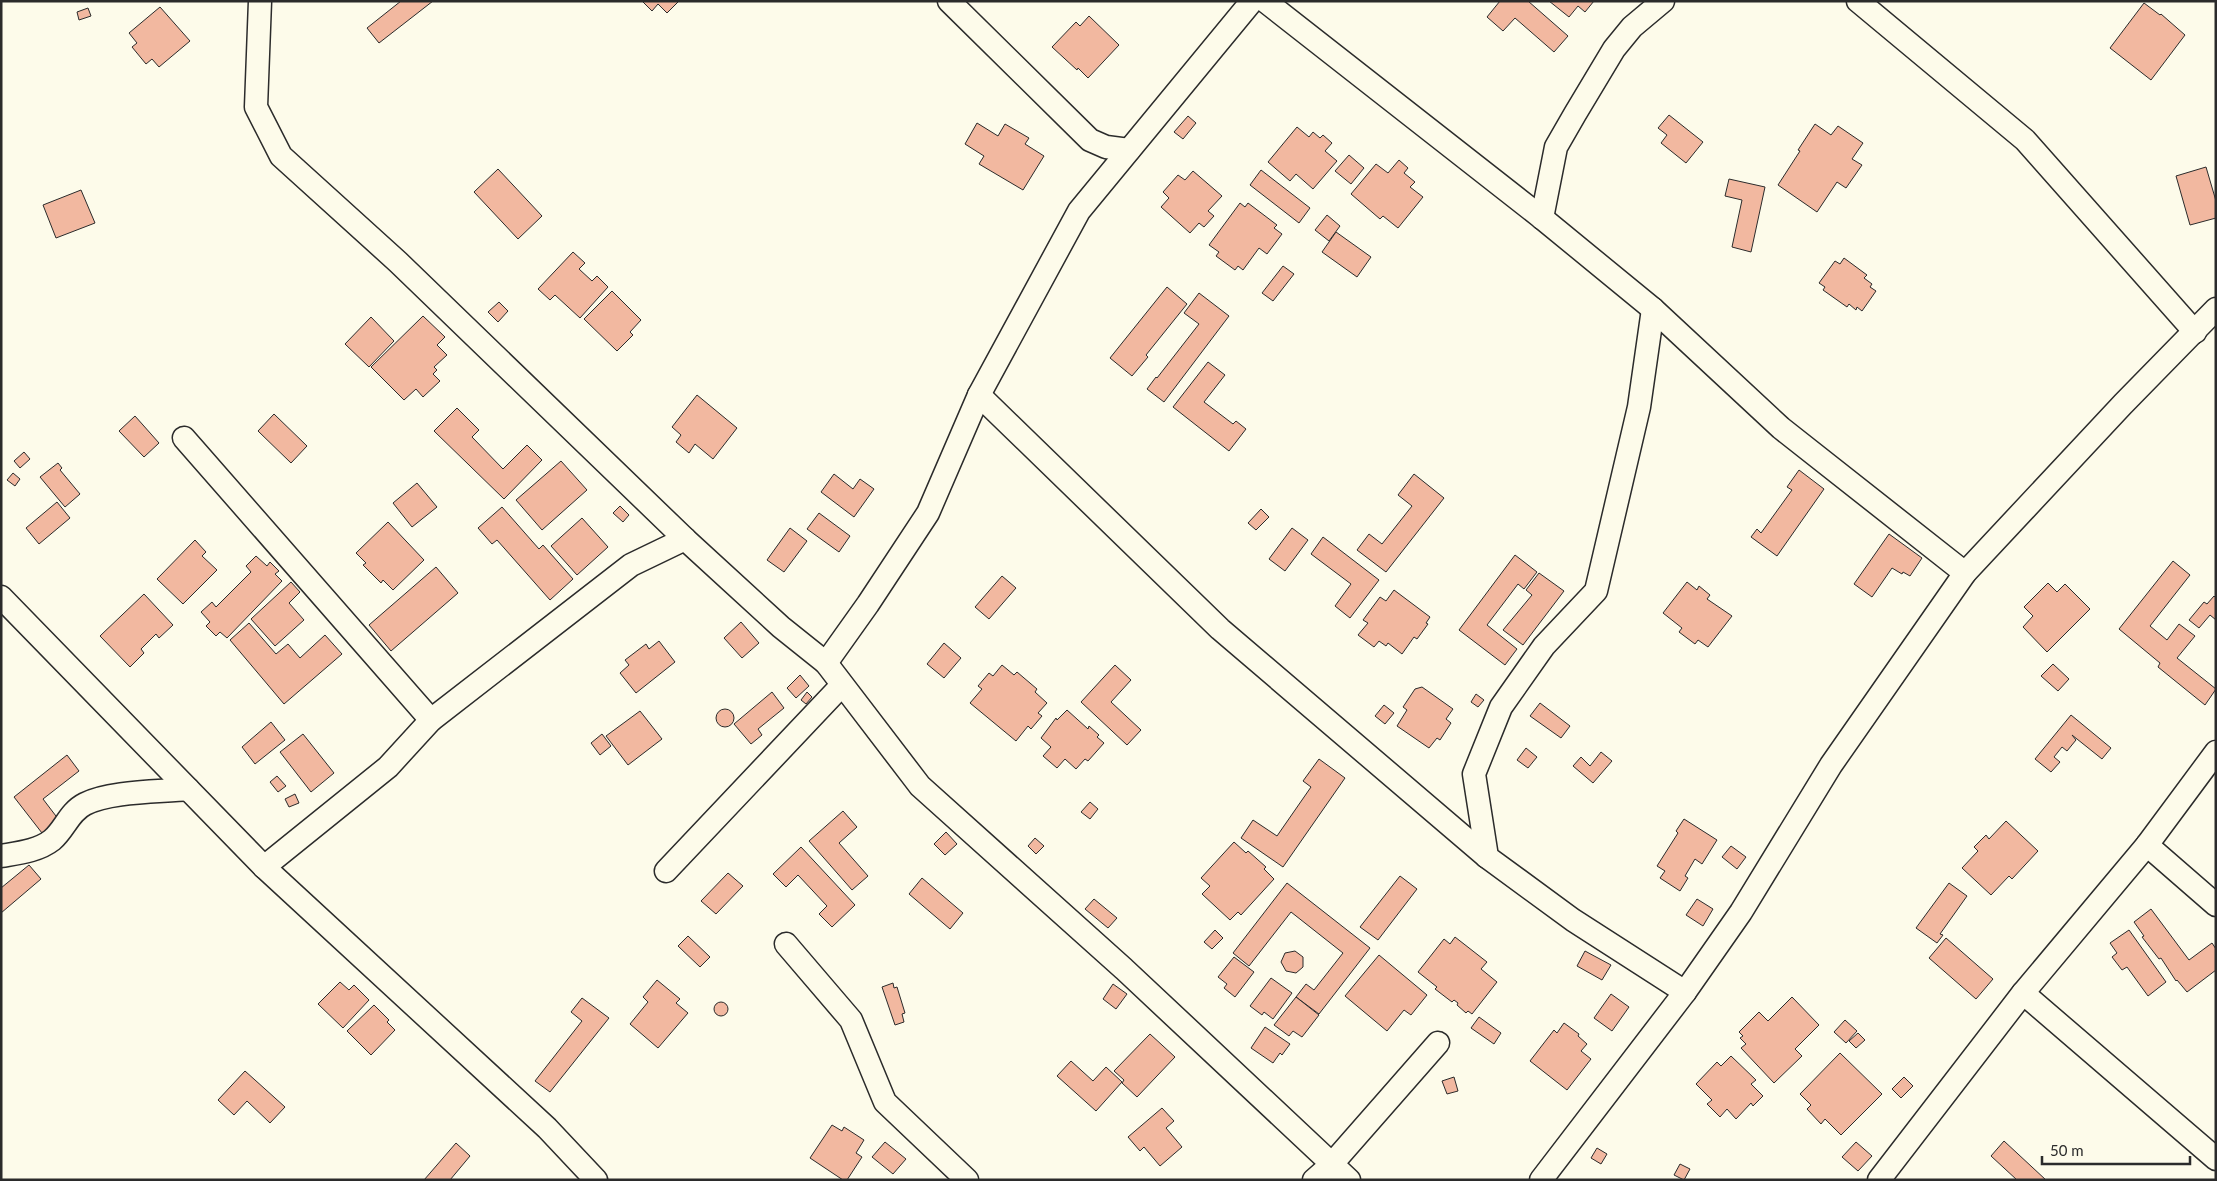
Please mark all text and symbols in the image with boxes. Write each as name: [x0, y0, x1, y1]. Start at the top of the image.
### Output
scale bar: [2042, 1134, 2190, 1166]
text: 50 m: [2050, 1141, 2084, 1159]

